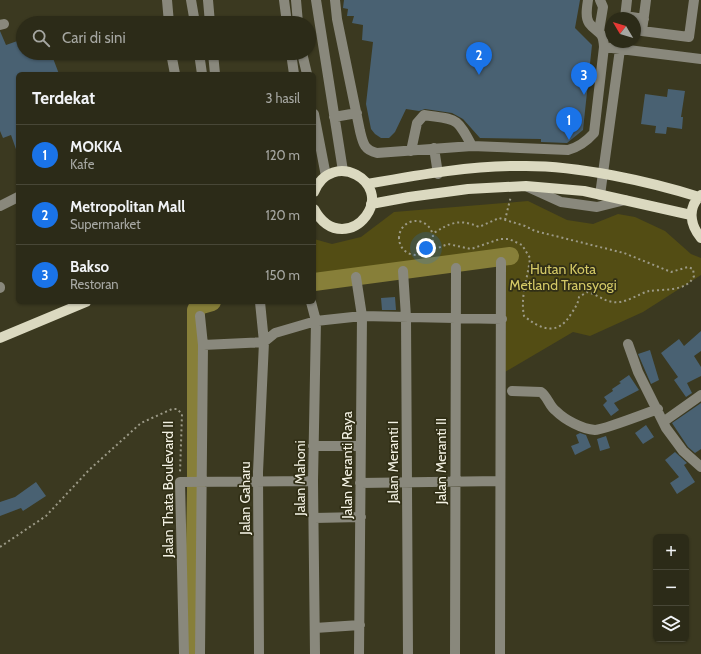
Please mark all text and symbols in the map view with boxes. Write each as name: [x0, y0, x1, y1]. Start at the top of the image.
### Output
north arrow: [605, 12, 641, 48]
search box: [16, 16, 316, 60]
icon: search: [30, 27, 52, 49]
text: Cari di sini: [62, 29, 126, 47]
pin: 2: [466, 42, 492, 75]
pin: 3: [571, 62, 597, 95]
text: Terdekat: [32, 88, 95, 108]
text: 3 hasil: [266, 90, 300, 106]
pin: 1: [556, 107, 582, 140]
text: MOKKA: [70, 138, 122, 156]
text: 1: [43, 147, 47, 163]
text: 120 m: [266, 147, 300, 163]
text: Kafe: [70, 156, 94, 172]
text: Metropolitan Mall: [70, 198, 185, 216]
text: 2: [42, 207, 48, 223]
text: 120 m: [266, 207, 300, 223]
text: Supermarket: [70, 216, 141, 232]
your location: [416, 238, 436, 258]
text: Bakso: [70, 258, 109, 276]
park label: Hutan Kota Metland Transyogi: [509, 260, 617, 294]
text: 3: [41, 267, 49, 283]
text: 150 m: [265, 267, 300, 283]
text: Restoran: [70, 276, 119, 292]
street label: Jalan Meranti Raya: [338, 411, 356, 520]
street label: Jalan Meranti II: [432, 418, 450, 505]
street label: Jalan Thata Boulevard II: [159, 421, 177, 558]
street label: Jalan Meranti I: [384, 421, 402, 504]
street label: Jalan Mahoni: [291, 440, 309, 517]
street label: Jalan Gaharu: [236, 461, 254, 536]
map controls: [653, 534, 689, 642]
button: +: [653, 534, 689, 570]
button: −: [653, 570, 689, 606]
button: layers: [653, 606, 689, 642]

